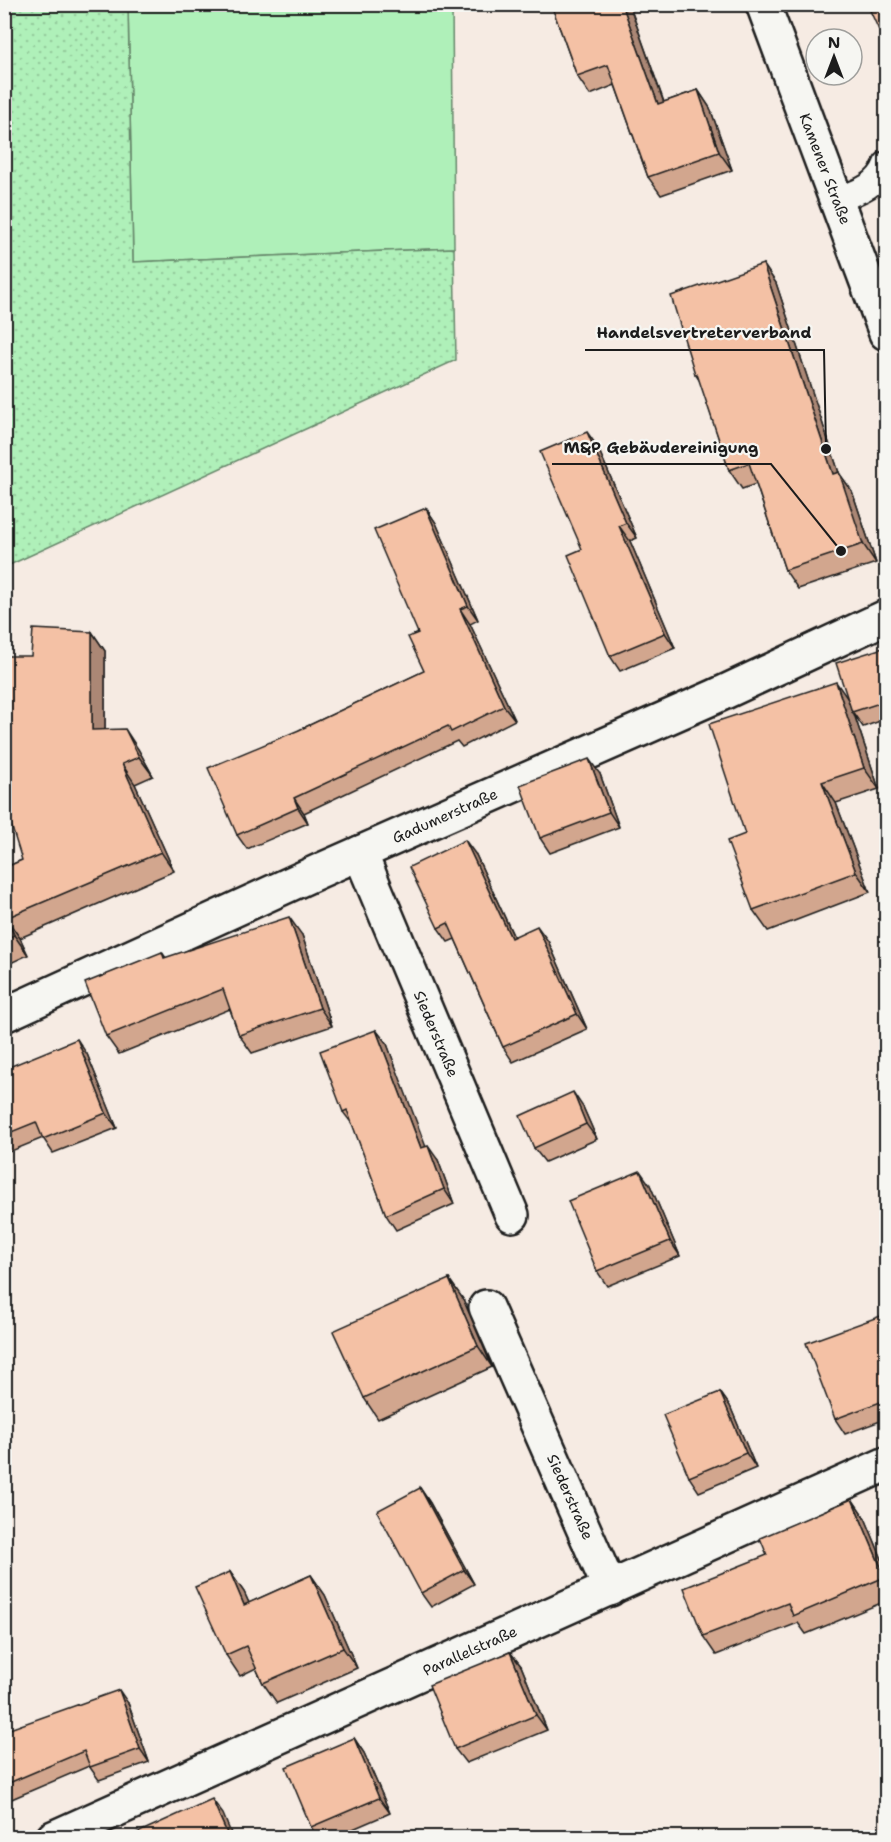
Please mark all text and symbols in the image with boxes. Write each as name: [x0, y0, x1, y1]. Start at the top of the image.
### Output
north arrow: [804, 27, 864, 87]
text: N: [828, 32, 840, 53]
street label: Kamener Straße: [795, 110, 855, 228]
callout: Handelsvertreterverband: [585, 316, 824, 350]
text: Handelsvertreterverband: [597, 322, 811, 343]
callout: M&P Gebäudereinigung: [552, 430, 771, 464]
text: M&P Gebäudereinigung: [563, 437, 759, 458]
street label: Gadumerstraße: [389, 784, 501, 848]
street label: Siederstraße: [409, 988, 463, 1080]
street label: Siederstraße: [542, 1451, 598, 1543]
street label: Parallelstraße: [420, 1621, 520, 1681]

